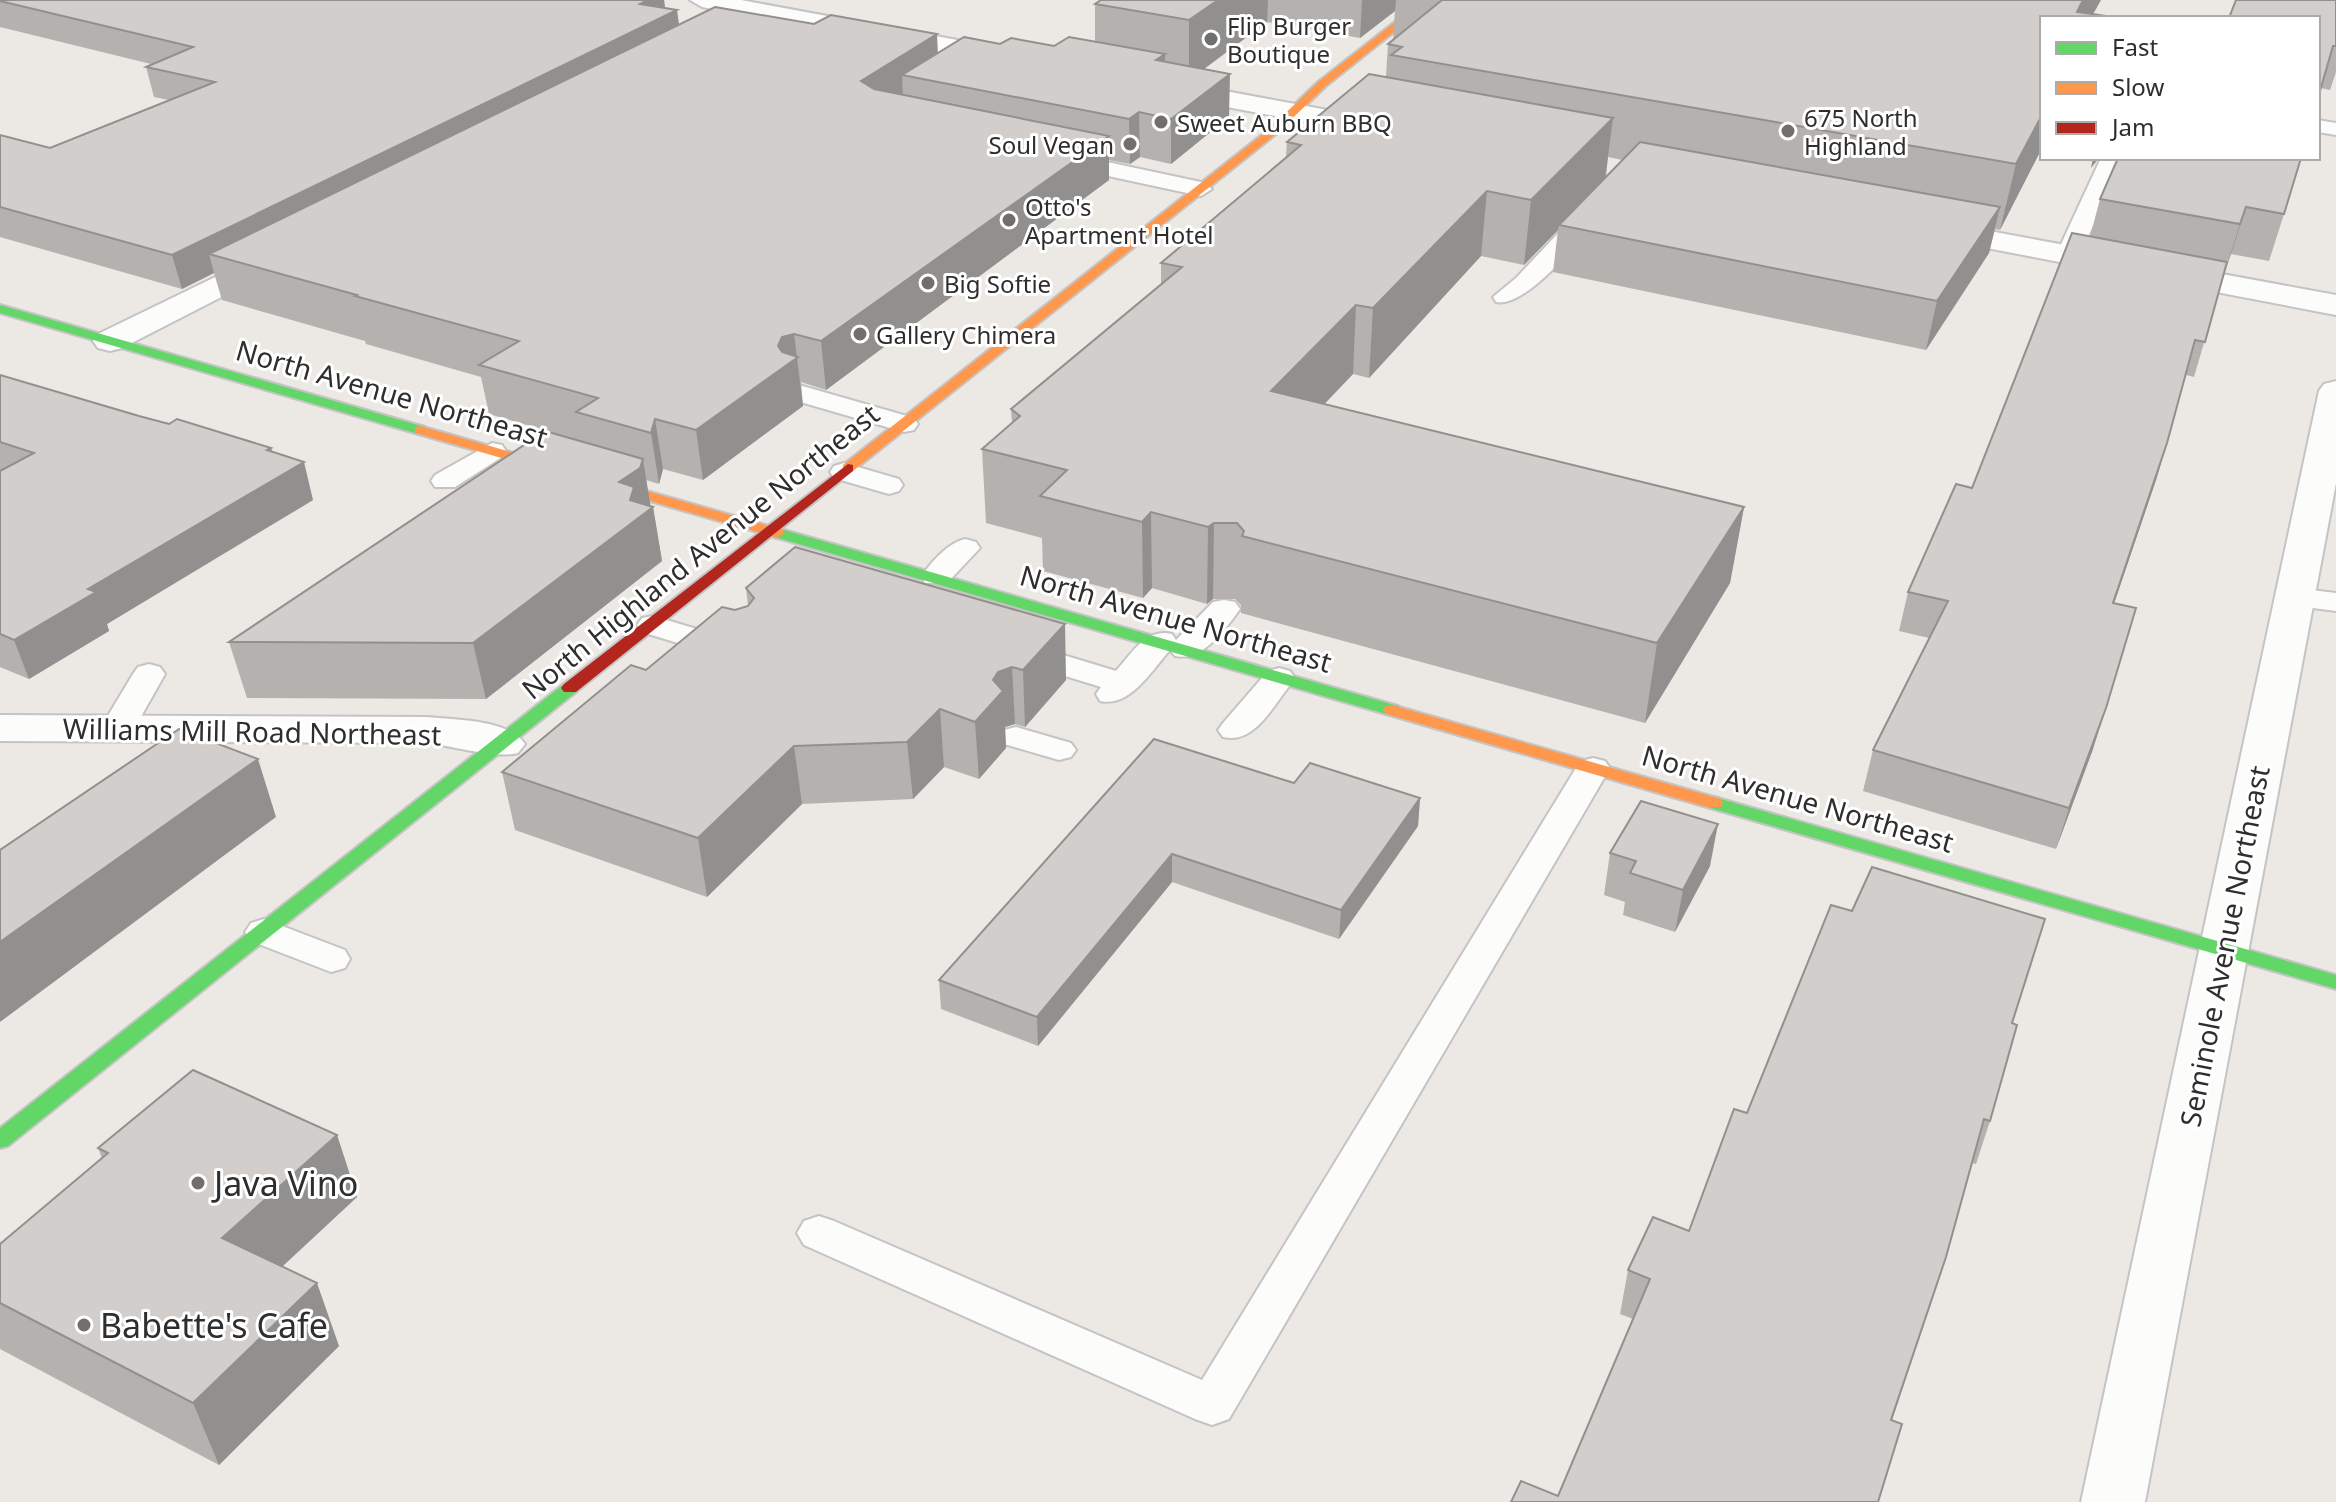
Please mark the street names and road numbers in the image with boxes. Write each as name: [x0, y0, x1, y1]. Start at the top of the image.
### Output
street label: North Avenue Northeast: [232, 330, 552, 456]
street label: North Highland Avenue Northeast: [513, 395, 887, 707]
street label: North Avenue Northeast: [1016, 555, 1336, 681]
street label: Williams Mill Road Northeast: [62, 709, 442, 753]
street label: North Avenue Northeast: [1638, 735, 1958, 861]
street label: Seminole Avenue Northeast: [2170, 762, 2278, 1130]

